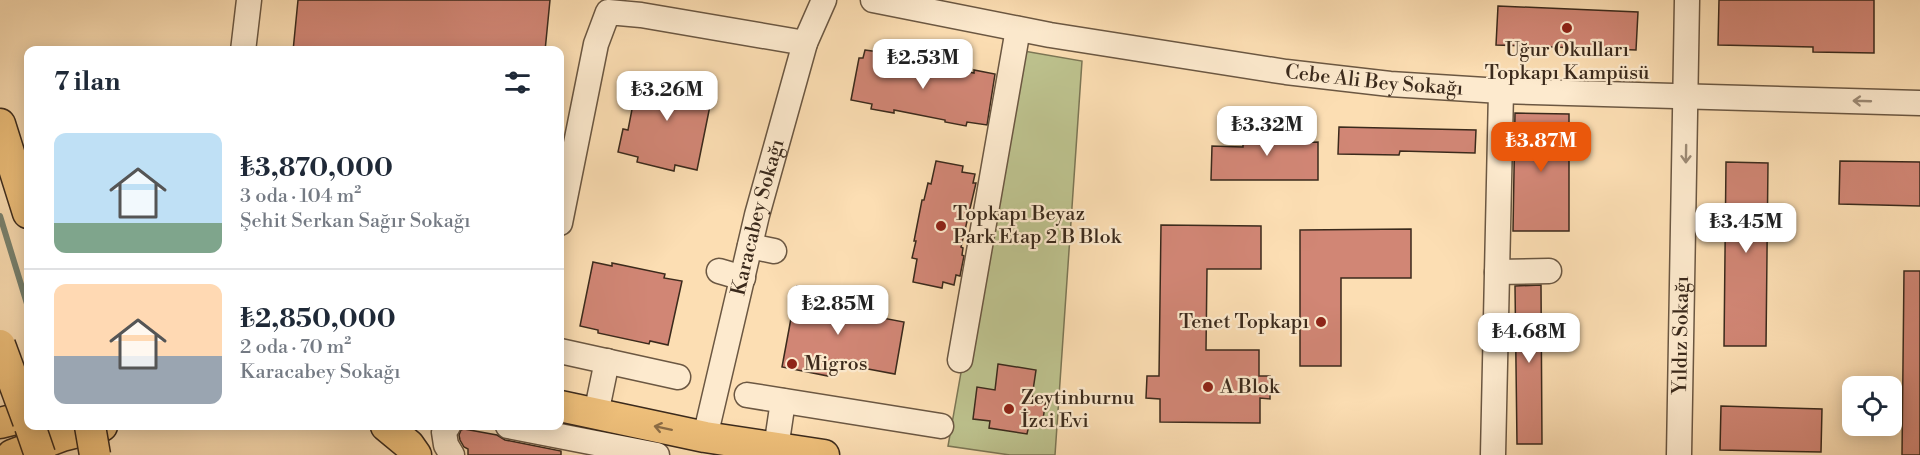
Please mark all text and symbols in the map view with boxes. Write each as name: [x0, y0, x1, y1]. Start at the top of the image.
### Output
marker: Uğur Okulları Topkapı Kampüsü: [1560, 21, 1574, 35]
place label: Uğur Okulları Topkapı Kampüsü: [1485, 38, 1650, 86]
pin: ₺2.53M: [874, 39, 972, 90]
text: ₺2.53M: [887, 46, 959, 71]
street label: Cebe Ali Bey Sokağı: [1284, 60, 1464, 101]
text: 7 ilan: [54, 66, 120, 98]
icon: filters: [501, 66, 534, 99]
pin: ₺3.26M: [618, 71, 716, 122]
text: ₺3.26M: [631, 78, 703, 103]
one-way arrow: [1852, 95, 1872, 107]
pin: ₺3.32M: [1218, 106, 1316, 157]
text: ₺3.32M: [1231, 113, 1303, 138]
pin: ₺3.87M: [1492, 122, 1590, 173]
text: ₺3.87M: [1505, 129, 1577, 154]
street label: Karacabey Sokağı: [726, 136, 790, 298]
one-way arrow: [1680, 144, 1691, 164]
text: ₺3,870,000: [240, 152, 393, 184]
icon: home: [102, 157, 174, 229]
text: 3 oda · 104 m²: [240, 184, 361, 209]
place label: Topkapı Beyaz Park Etap 2 B Blok: [953, 202, 1123, 250]
pin: ₺3.45M: [1697, 203, 1795, 254]
text: Şehit Serkan Sağır Sokağı: [240, 209, 471, 234]
text: ₺3.45M: [1709, 210, 1783, 235]
marker: Topkapı Beyaz Park Etap 2 B Blok: [934, 219, 948, 233]
street label: Yıldız Sokağı: [1668, 275, 1695, 395]
pin: ₺2.85M: [789, 285, 887, 336]
text: ₺2.85M: [801, 292, 875, 317]
text: ₺2,850,000: [240, 303, 396, 335]
icon: home: [102, 308, 174, 380]
place label: Tenet Topkapı: [1179, 310, 1309, 335]
pin: ₺4.68M: [1480, 313, 1578, 364]
marker: Tenet Topkapı: [1314, 315, 1328, 329]
text: ₺4.68M: [1492, 320, 1566, 345]
text: 2 oda · 70 m²: [240, 335, 351, 360]
place label: Migros: [804, 352, 868, 377]
marker: Migros: [785, 357, 799, 371]
text: Karacabey Sokağı: [240, 360, 401, 385]
place label: A Blok: [1219, 375, 1281, 400]
map controls: [1842, 376, 1902, 436]
button: locate: [1842, 376, 1902, 436]
marker: A Blok: [1201, 380, 1215, 394]
place label: Zeytinburnu İzci Evi: [1021, 386, 1135, 434]
marker: Zeytinburnu İzci Evi: [1002, 402, 1016, 416]
one-way arrow: [654, 422, 673, 433]

